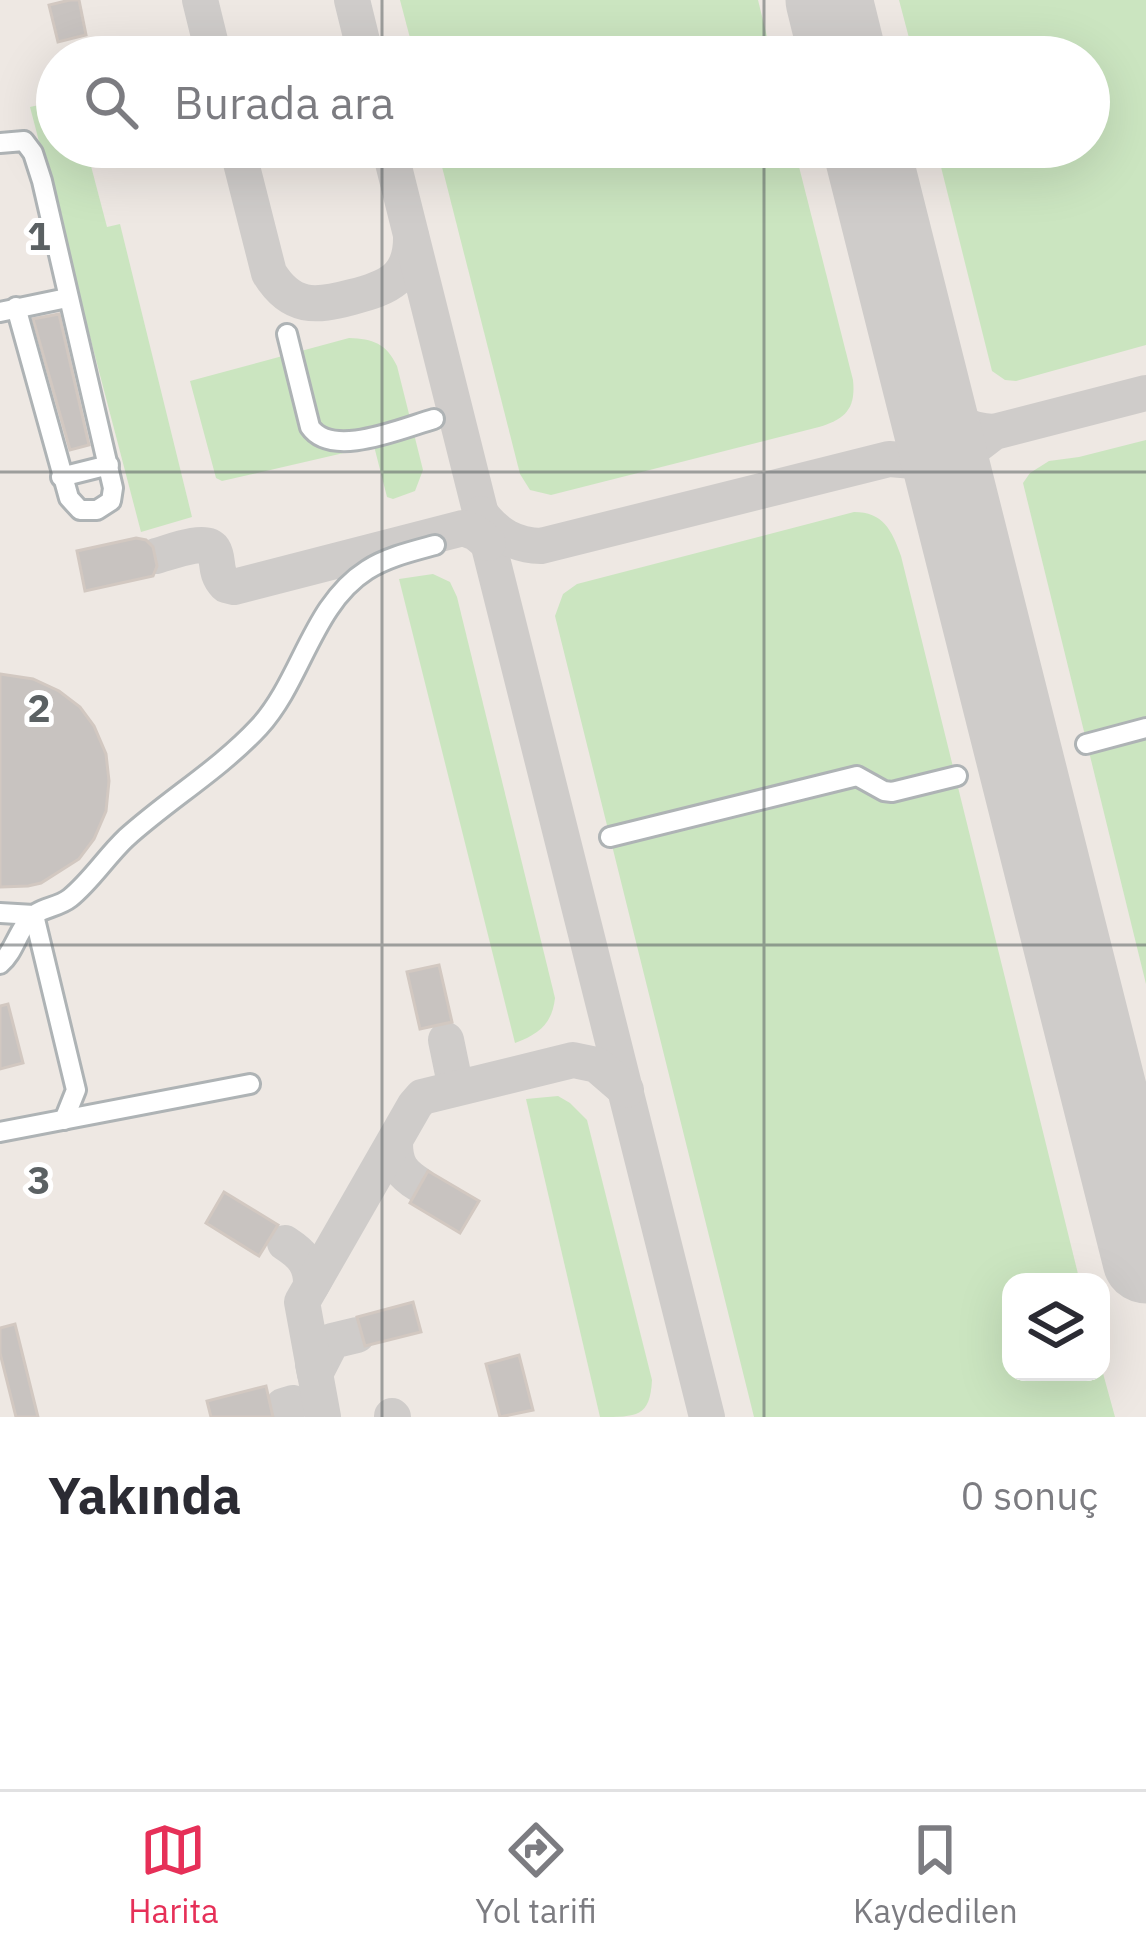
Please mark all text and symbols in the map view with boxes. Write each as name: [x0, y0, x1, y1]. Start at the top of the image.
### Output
search box: [36, 36, 1110, 168]
icon: search: [78, 69, 144, 135]
text: Burada ara: [174, 73, 394, 131]
text: 1: [27, 210, 51, 261]
text: 2: [27, 682, 51, 733]
text: 3: [27, 1154, 51, 1205]
map controls: [1002, 1273, 1110, 1381]
button: layers: [1002, 1273, 1110, 1381]
text: Yakında: [48, 1462, 241, 1528]
text: 0 sonuç: [961, 1470, 1098, 1521]
tab: Harita: [128, 1817, 219, 1932]
tab: Yol tarifi: [475, 1817, 597, 1932]
tab: Kaydedilen: [853, 1817, 1018, 1932]

